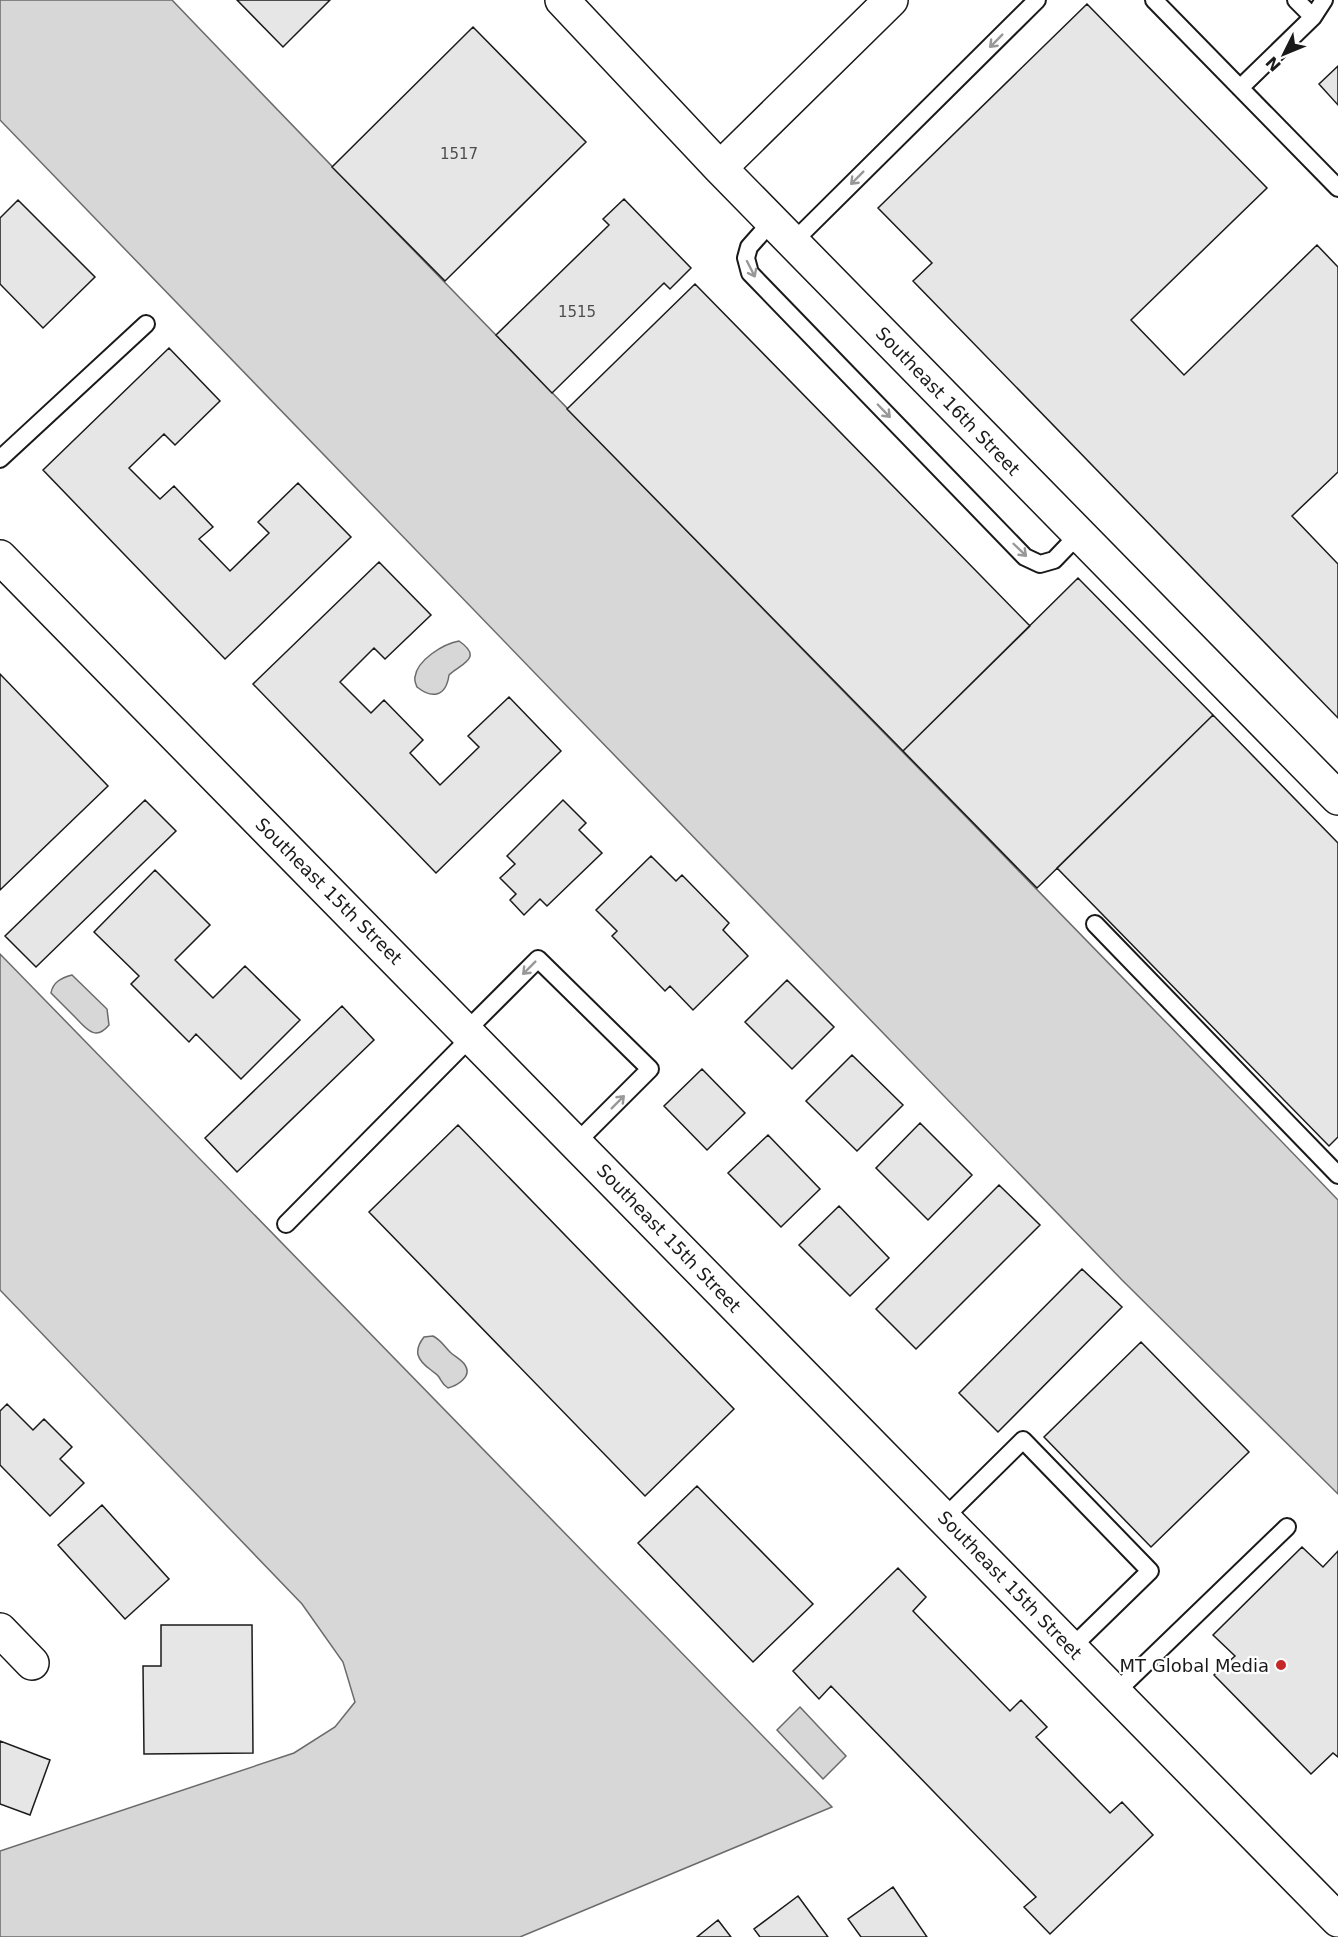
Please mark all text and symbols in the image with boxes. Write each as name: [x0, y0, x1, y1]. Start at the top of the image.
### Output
north arrow: [1254, 24, 1314, 84]
one-way arrow: [988, 34, 1003, 49]
text: N: [1262, 53, 1285, 75]
house number: 1517: [440, 145, 478, 163]
one-way arrow: [850, 171, 865, 186]
one-way arrow: [745, 260, 757, 278]
house number: 1515: [558, 303, 596, 321]
street label: Southeast 16th Street: [872, 322, 1024, 480]
one-way arrow: [876, 403, 891, 418]
one-way arrow: [1012, 543, 1027, 558]
street label: Southeast 15th Street: [251, 813, 407, 969]
one-way arrow: [522, 960, 536, 975]
one-way arrow: [610, 1094, 625, 1109]
street label: Southeast 15th Street: [593, 1159, 745, 1317]
street label: Southeast 15th Street: [934, 1506, 1086, 1664]
place label: MT Global Media: [1120, 1655, 1269, 1676]
marker: MT Global Media: [1274, 1658, 1288, 1672]

